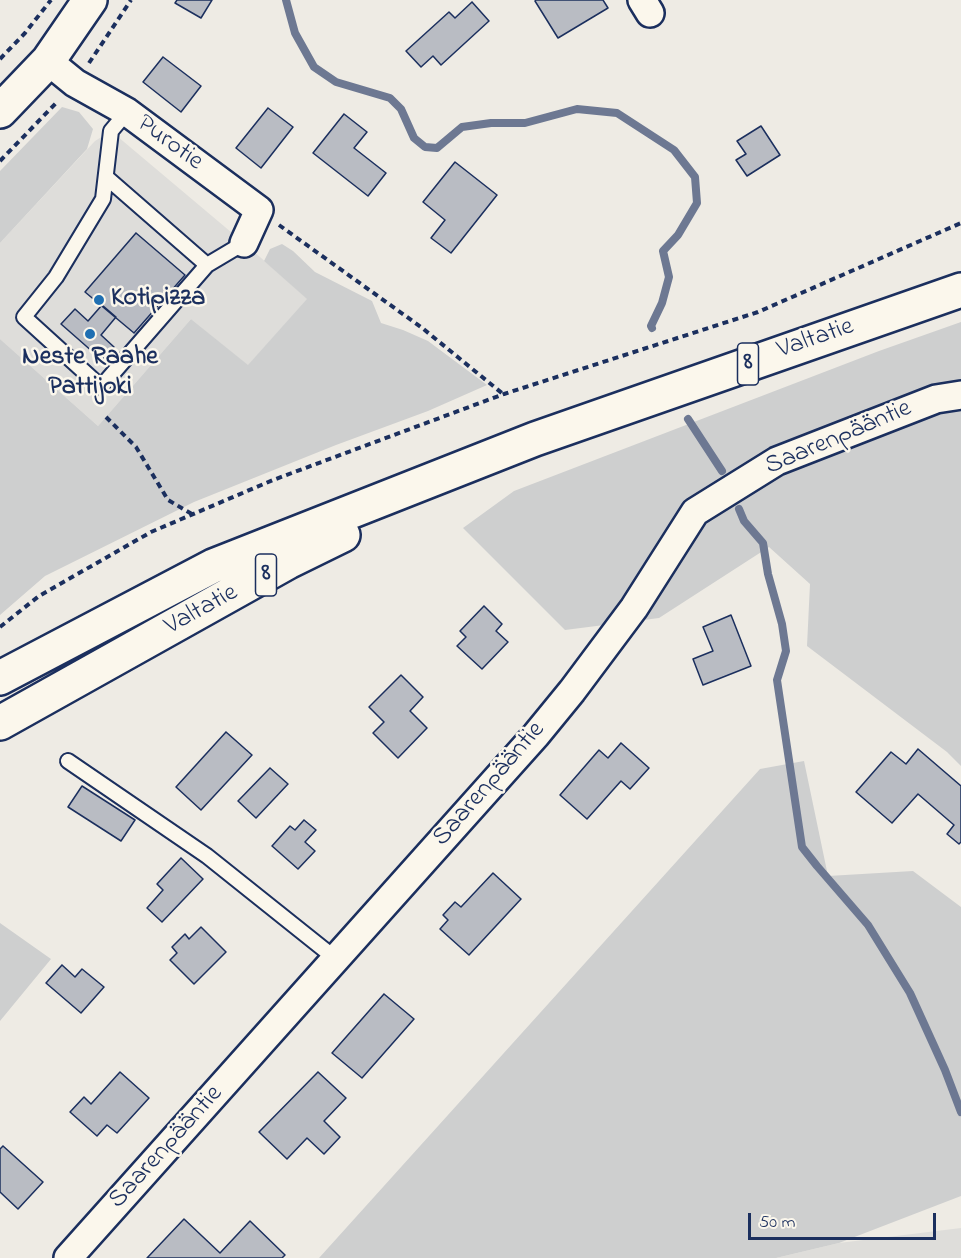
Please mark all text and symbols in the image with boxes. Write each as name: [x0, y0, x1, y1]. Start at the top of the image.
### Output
street label: Purotie: [130, 109, 208, 179]
place label: Kotipizza: [111, 284, 205, 316]
marker: Kotipizza: [92, 293, 106, 307]
street label: Valtatie: [774, 312, 858, 368]
marker: Neste Raahe Pattijoki: [83, 327, 97, 341]
place label: Neste Raahe Pattijoki: [22, 343, 158, 404]
road number: 8: [738, 343, 758, 385]
street label: Saarenpääntie: [761, 394, 917, 484]
road number: 8: [256, 554, 276, 596]
street label: Valtatie: [160, 578, 244, 644]
street label: Saarenpääntie: [427, 716, 553, 854]
street label: Saarenpääntie: [103, 1080, 231, 1216]
scale bar: [751, 1201, 938, 1239]
text: 50 m: [759, 1210, 796, 1236]

